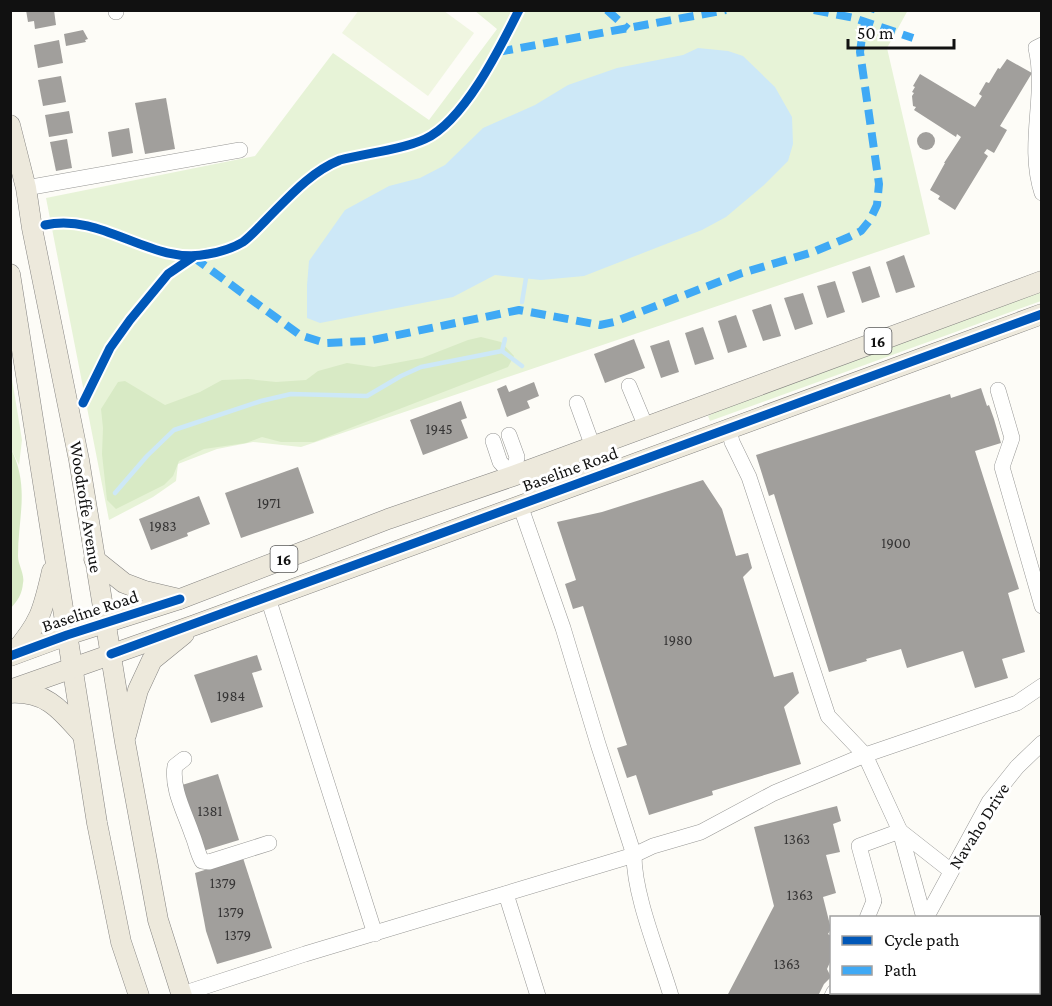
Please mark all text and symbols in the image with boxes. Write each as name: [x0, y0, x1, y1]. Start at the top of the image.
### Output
scale bar: [848, 12, 954, 50]
text: 50 m: [857, 23, 894, 43]
road number: 16: [864, 328, 892, 354]
house number: 1945: [425, 421, 453, 437]
street label: Woodroffe Avenue: [66, 440, 106, 574]
street label: Baseline Road: [520, 442, 621, 496]
house number: 1971: [257, 495, 281, 511]
house number: 1983: [149, 518, 177, 534]
house number: 1900: [881, 535, 911, 551]
road number: 16: [270, 546, 298, 572]
street label: Baseline Road: [39, 586, 141, 636]
house number: 1980: [663, 632, 693, 648]
house number: 1984: [217, 688, 245, 704]
street label: Navaho Drive: [945, 779, 1013, 873]
house number: 1381: [197, 803, 223, 819]
house number: 1363: [784, 831, 810, 847]
house number: 1379: [210, 875, 236, 891]
house number: 1363: [787, 887, 813, 903]
house number: 1379: [218, 904, 244, 920]
legend: [830, 916, 1040, 994]
house number: 1379: [225, 927, 251, 943]
text: Cycle path: [884, 930, 960, 950]
house number: 1363: [774, 956, 800, 972]
text: Path: [884, 960, 917, 980]

